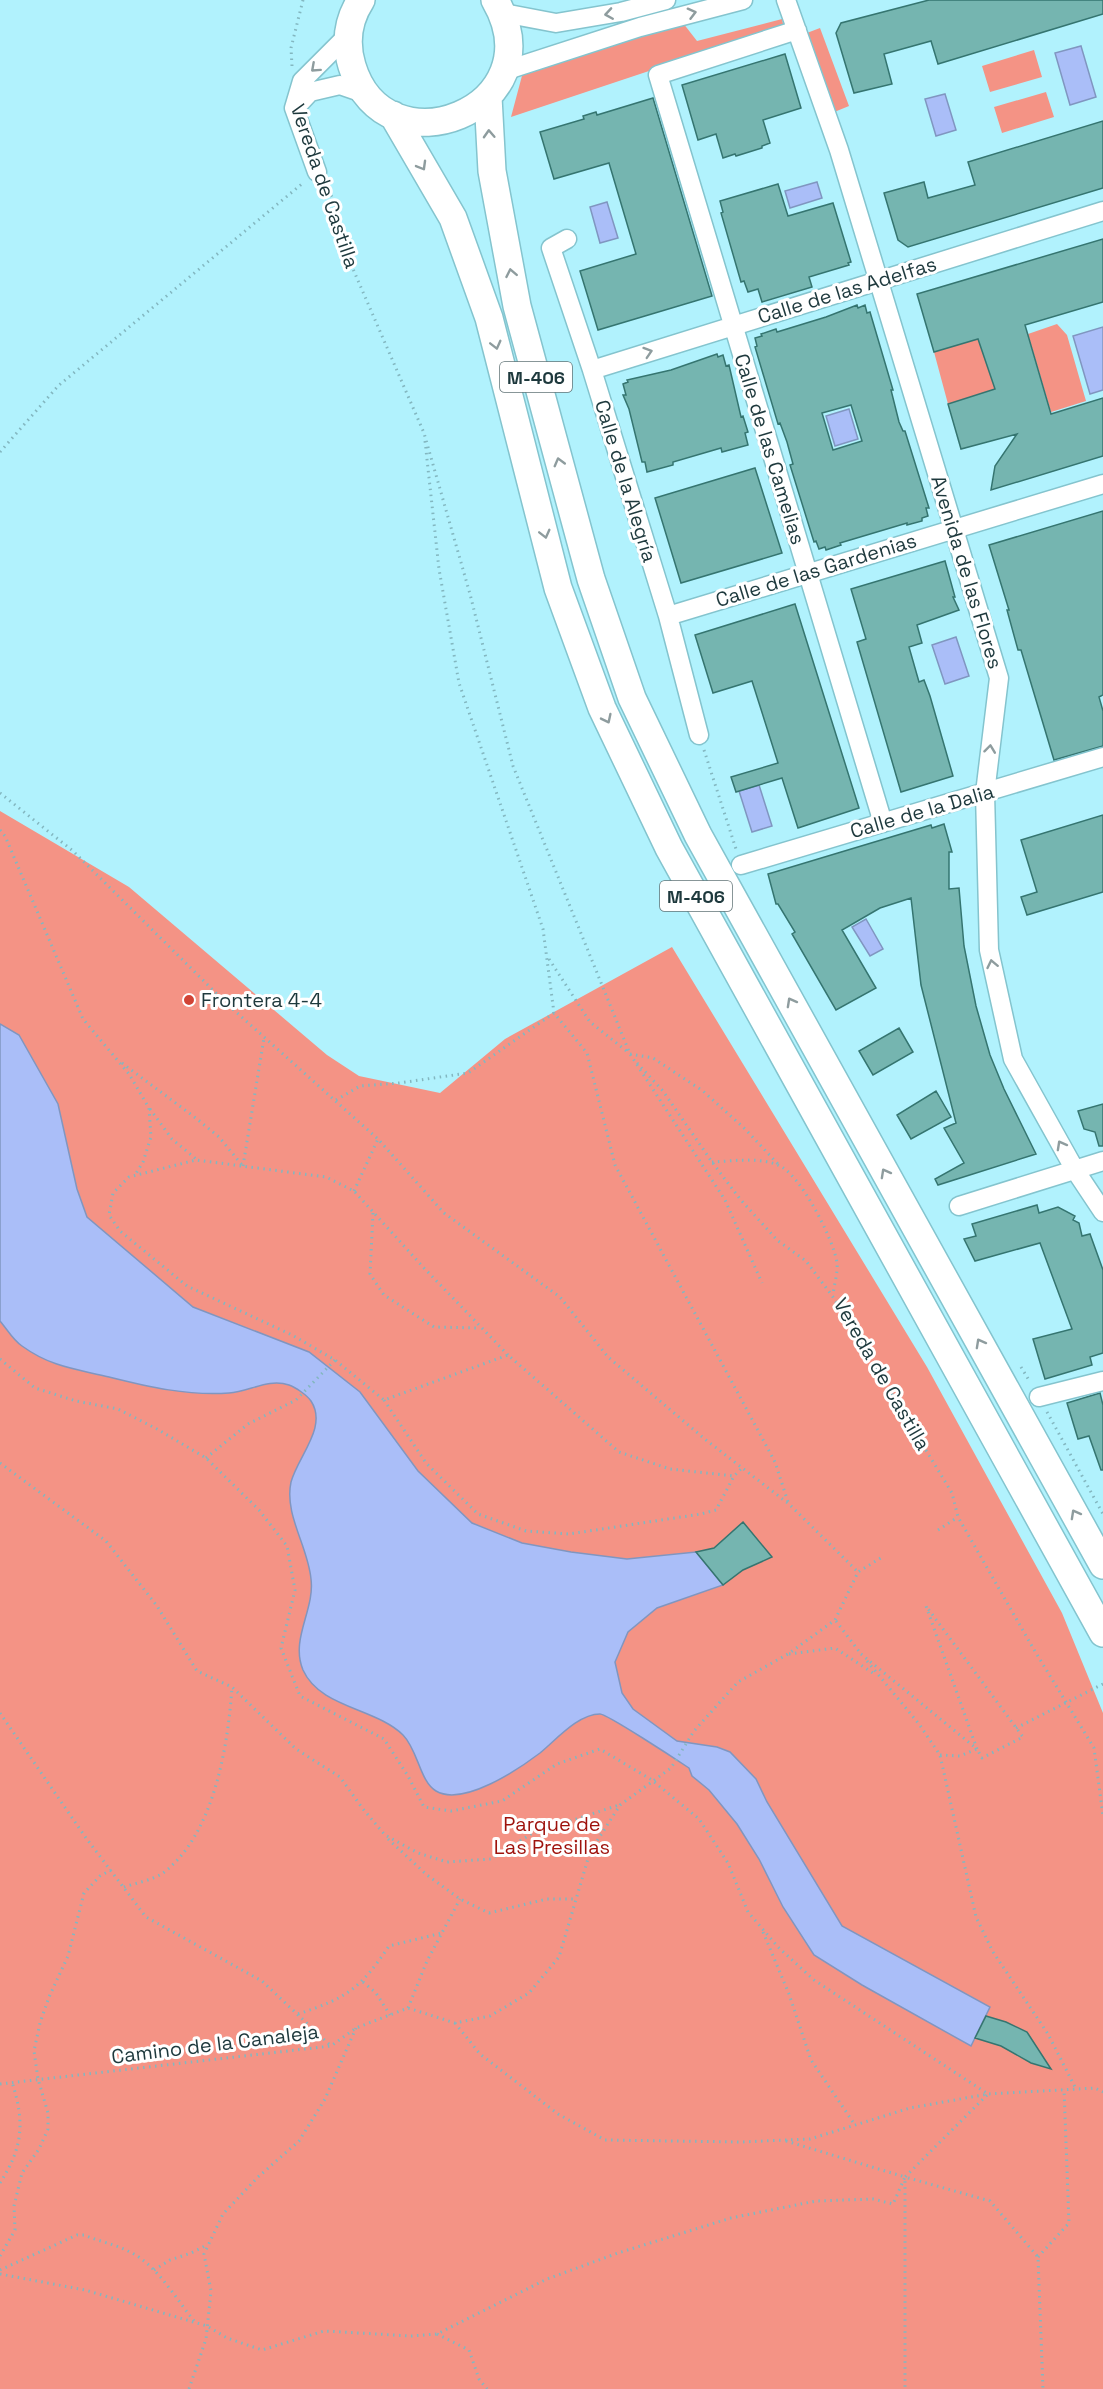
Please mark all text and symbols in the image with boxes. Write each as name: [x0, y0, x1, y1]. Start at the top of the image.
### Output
one-way arrow: [605, 7, 615, 20]
one-way arrow: [687, 8, 697, 21]
one-way arrow: [312, 61, 323, 72]
street label: Vereda de Castilla: [285, 101, 365, 271]
one-way arrow: [483, 130, 496, 139]
one-way arrow: [415, 160, 427, 170]
street label: Calle de las Adelfas: [754, 250, 940, 330]
one-way arrow: [505, 269, 518, 279]
one-way arrow: [488, 340, 501, 350]
one-way arrow: [642, 347, 653, 359]
street label: Calle de las Camelias: [729, 350, 811, 548]
road number: M-406: [500, 362, 572, 392]
street label: Calle de la Alegría: [589, 397, 663, 565]
one-way arrow: [554, 457, 566, 468]
street label: Avenida de las Flores: [925, 472, 1009, 672]
street label: Calle de las Gardenias: [712, 527, 920, 613]
one-way arrow: [537, 529, 550, 539]
one-way arrow: [599, 712, 611, 723]
one-way arrow: [984, 744, 996, 754]
street label: Calle de la Dalia: [847, 778, 997, 844]
road number: M-406: [660, 881, 732, 911]
one-way arrow: [986, 960, 999, 970]
place label: Frontera 4-4: [201, 987, 322, 1013]
marker: Frontera 4-4: [182, 993, 196, 1007]
one-way arrow: [787, 998, 798, 1008]
one-way arrow: [1056, 1140, 1068, 1151]
one-way arrow: [881, 1168, 892, 1179]
street label: Vereda de Castilla: [828, 1293, 936, 1455]
one-way arrow: [976, 1339, 987, 1349]
one-way arrow: [1071, 1509, 1082, 1520]
park label: Parque de Las Presillas: [494, 1811, 610, 1860]
street label: Camino de la Canaleja: [110, 2018, 320, 2070]

